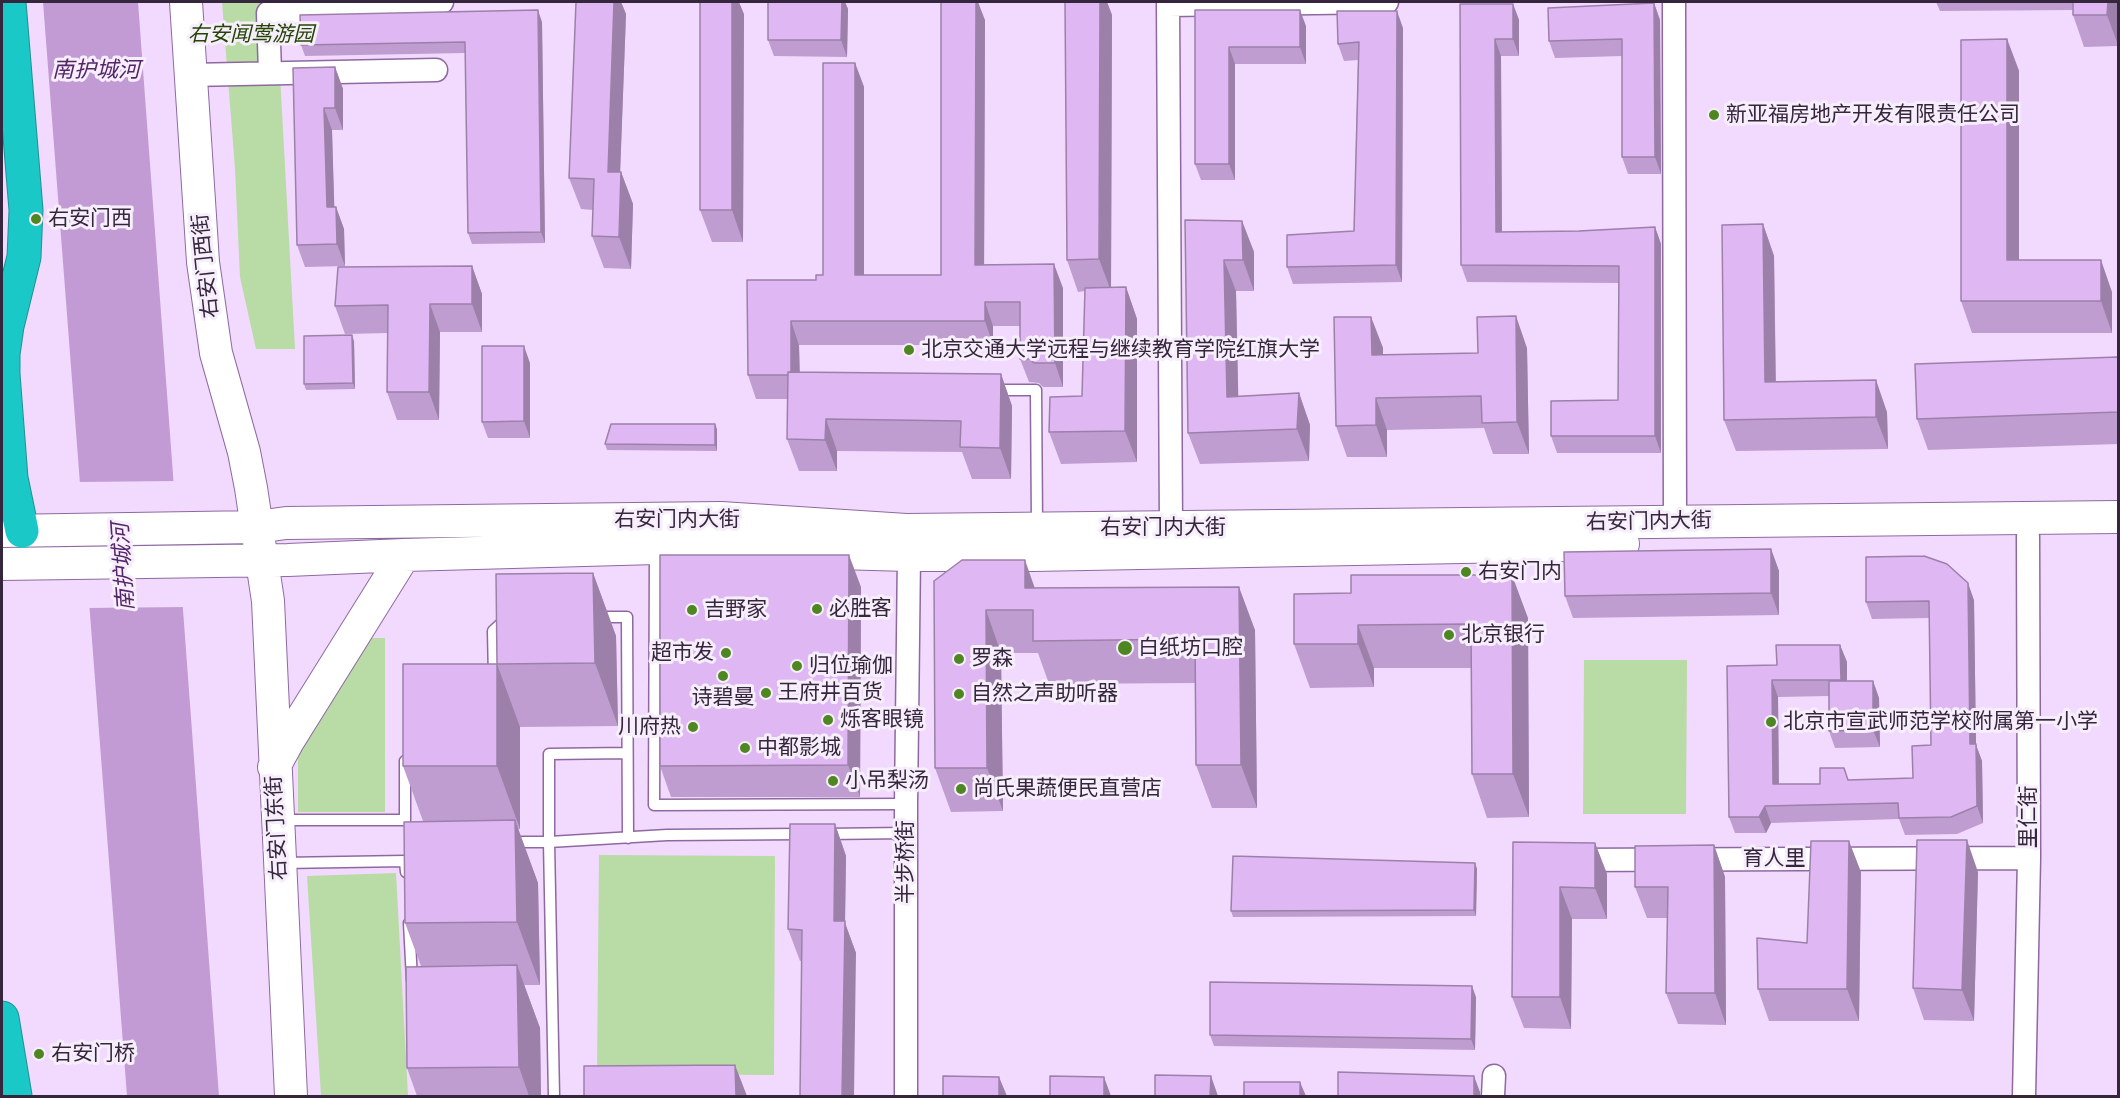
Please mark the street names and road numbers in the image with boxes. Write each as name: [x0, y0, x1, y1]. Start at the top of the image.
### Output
street label: 右安门西街: [188, 212, 224, 320]
street label: 右安门内大街: [614, 507, 740, 533]
street label: 右安门内大街: [1586, 508, 1712, 536]
street label: 右安门内大街: [1100, 515, 1226, 541]
street label: 右安门东街: [262, 775, 292, 881]
street label: 里仁街: [2016, 786, 2042, 848]
street label: 半步桥街: [893, 820, 919, 904]
street label: 育人里: [1743, 846, 1805, 872]

